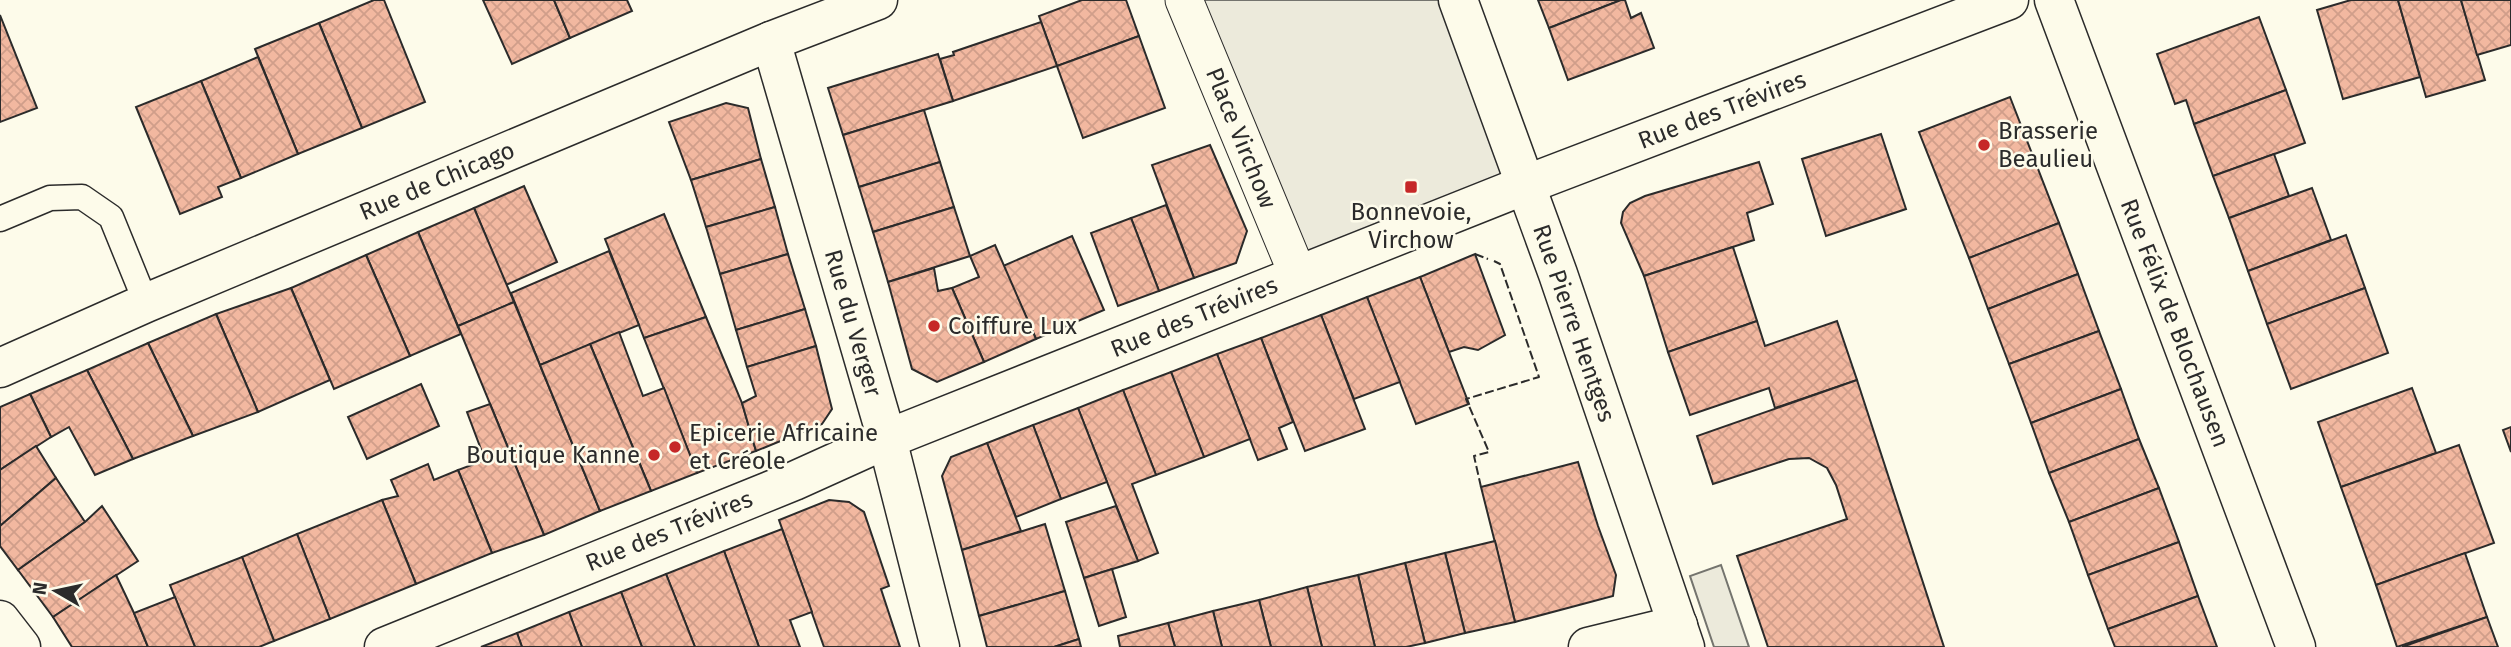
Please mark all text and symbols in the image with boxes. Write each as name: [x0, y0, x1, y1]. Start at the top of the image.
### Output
street label: Place Virchow: [1200, 63, 1282, 213]
street label: Rue des Trévires: [1634, 65, 1810, 155]
place label: Brasserie Beaulieu: [1998, 117, 2098, 173]
street label: Rue de Chicago: [355, 136, 519, 226]
marker: Brasserie Beaulieu: [1976, 137, 1992, 153]
marker: Bonnevoie, Virchow: [1403, 179, 1419, 195]
street label: Rue Félix de Blochausen: [2115, 195, 2235, 451]
place label: Bonnevoie, Virchow: [1351, 198, 1471, 254]
street label: Rue Pierre Hentges: [1527, 221, 1621, 425]
street label: Rue du Verger: [819, 246, 888, 401]
street label: Rue des Trévires: [1106, 271, 1282, 363]
place label: Coiffure Lux: [948, 312, 1077, 340]
marker: Coiffure Lux: [926, 318, 942, 334]
place label: Epicerie Africaine et Créole: [689, 419, 878, 475]
marker: Epicerie Africaine et Créole: [667, 439, 683, 455]
place label: Boutique Kanne: [466, 441, 640, 469]
marker: Boutique Kanne: [646, 447, 662, 463]
street label: Rue des Trévires: [581, 485, 757, 577]
north arrow: [21, 556, 91, 626]
text: N: [27, 580, 52, 596]

